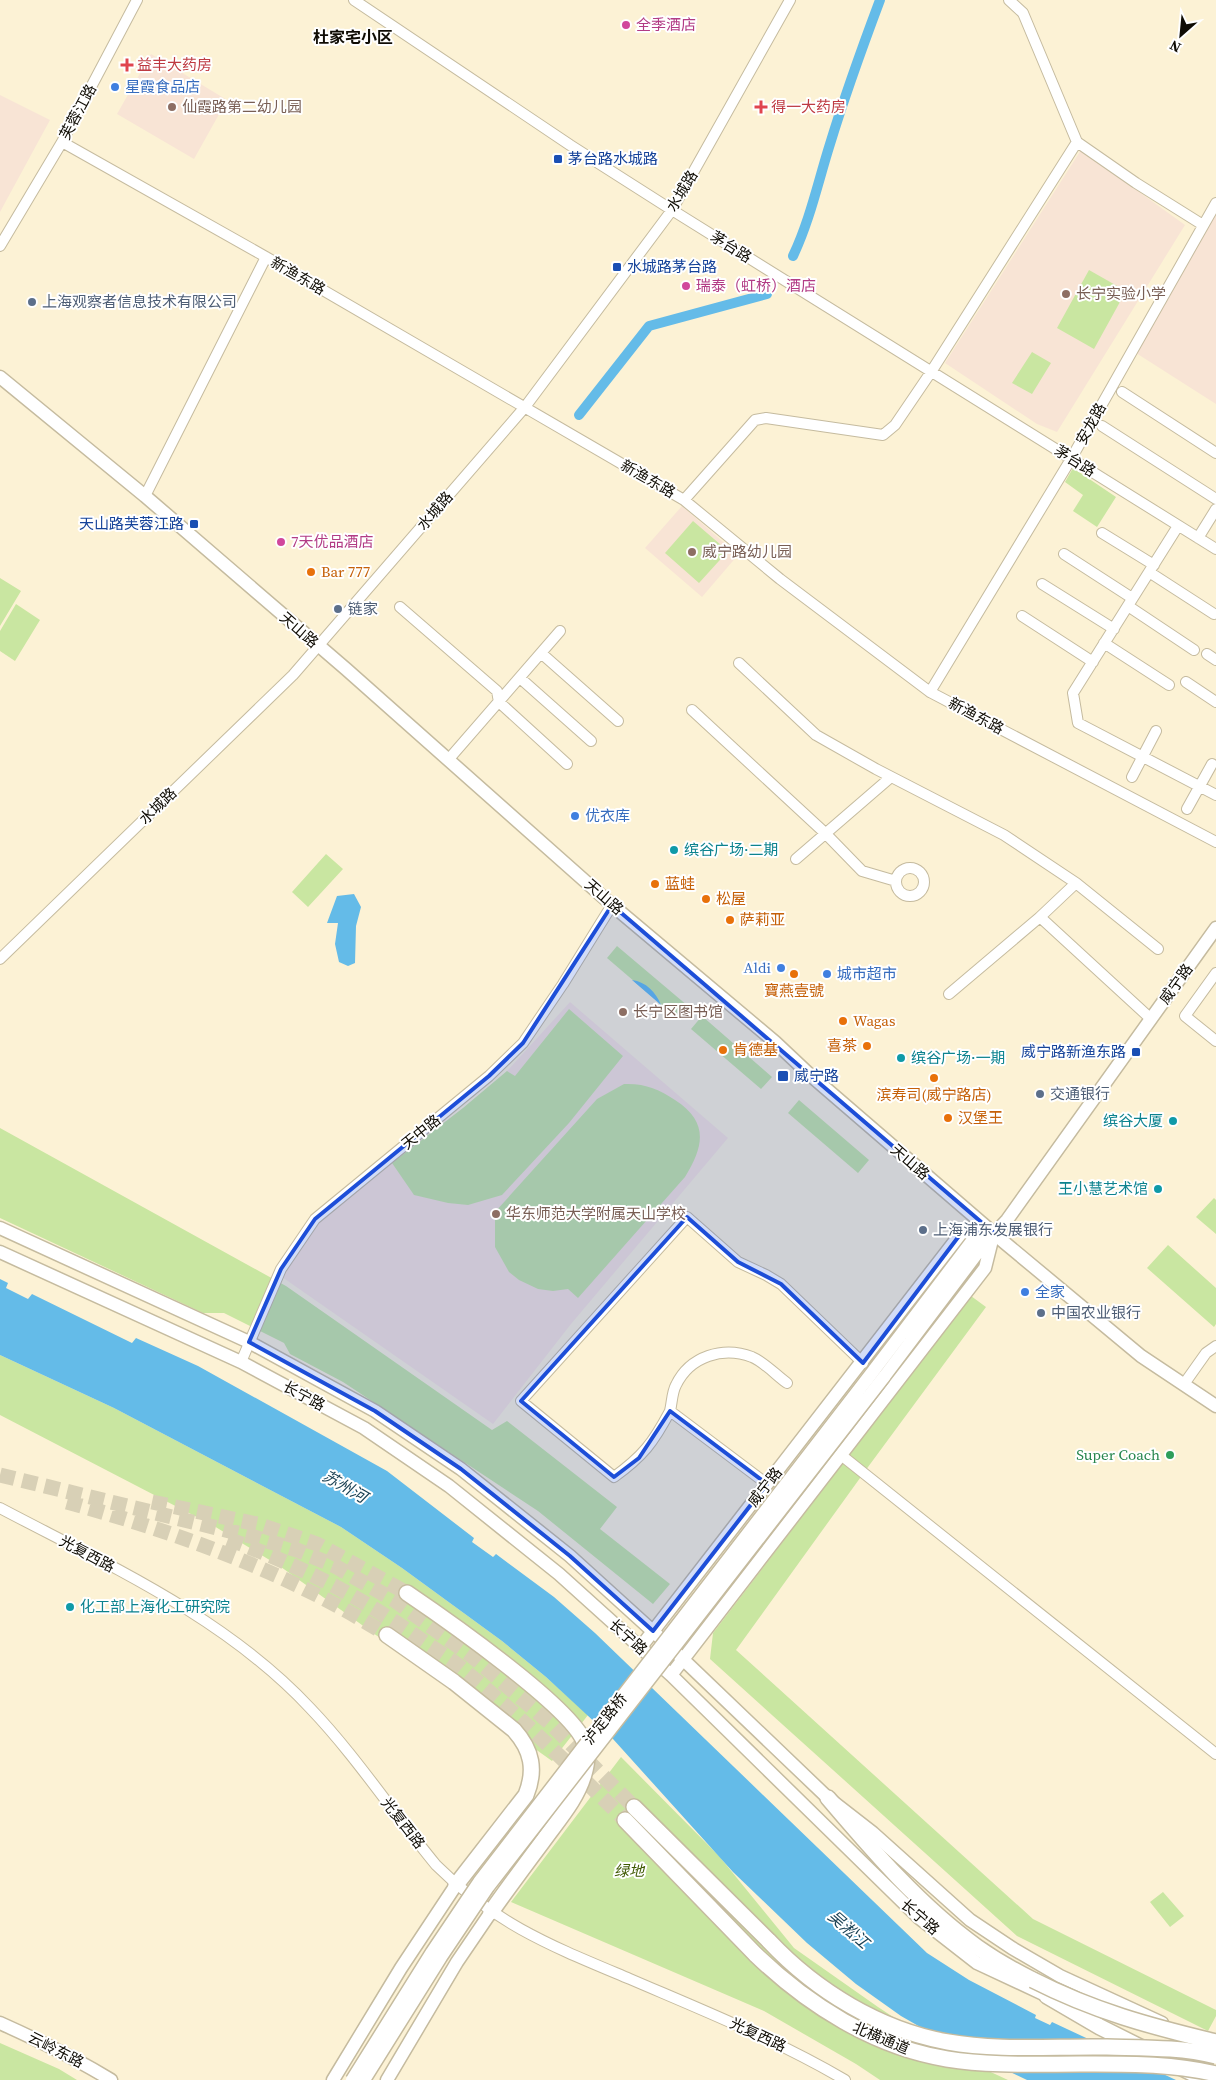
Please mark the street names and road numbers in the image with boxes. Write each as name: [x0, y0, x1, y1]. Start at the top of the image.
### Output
street label: 芙蓉江路: [54, 80, 101, 143]
street label: 水城路: [661, 166, 702, 215]
street label: 茅台路: [707, 226, 756, 267]
street label: 新渔东路: [267, 251, 329, 300]
street label: 安龙路: [1070, 399, 1111, 449]
street label: 茅台路: [1051, 440, 1100, 481]
street label: 新渔东路: [617, 454, 679, 503]
street label: 水城路: [412, 487, 457, 535]
street label: 天山路: [275, 607, 323, 652]
street label: 新渔东路: [945, 692, 1008, 739]
street label: 水城路: [134, 782, 181, 829]
street label: 天山路: [580, 874, 628, 919]
street label: 威宁路: [1154, 959, 1197, 1008]
street label: 天中路: [397, 1109, 445, 1154]
street label: 天山路: [886, 1139, 934, 1184]
street label: 长宁路: [279, 1376, 329, 1415]
street label: 威宁路: [742, 1462, 787, 1511]
street label: 光复西路: [56, 1530, 119, 1577]
street label: 长宁路: [605, 1614, 652, 1659]
street label: 泸定路桥: [578, 1689, 631, 1749]
street label: 光复西路: [377, 1793, 430, 1853]
street label: 长宁路: [896, 1894, 944, 1939]
street label: 光复西路: [727, 2012, 790, 2057]
street label: 北横通道: [849, 2016, 913, 2059]
street label: 云岭东路: [25, 2027, 88, 2073]

